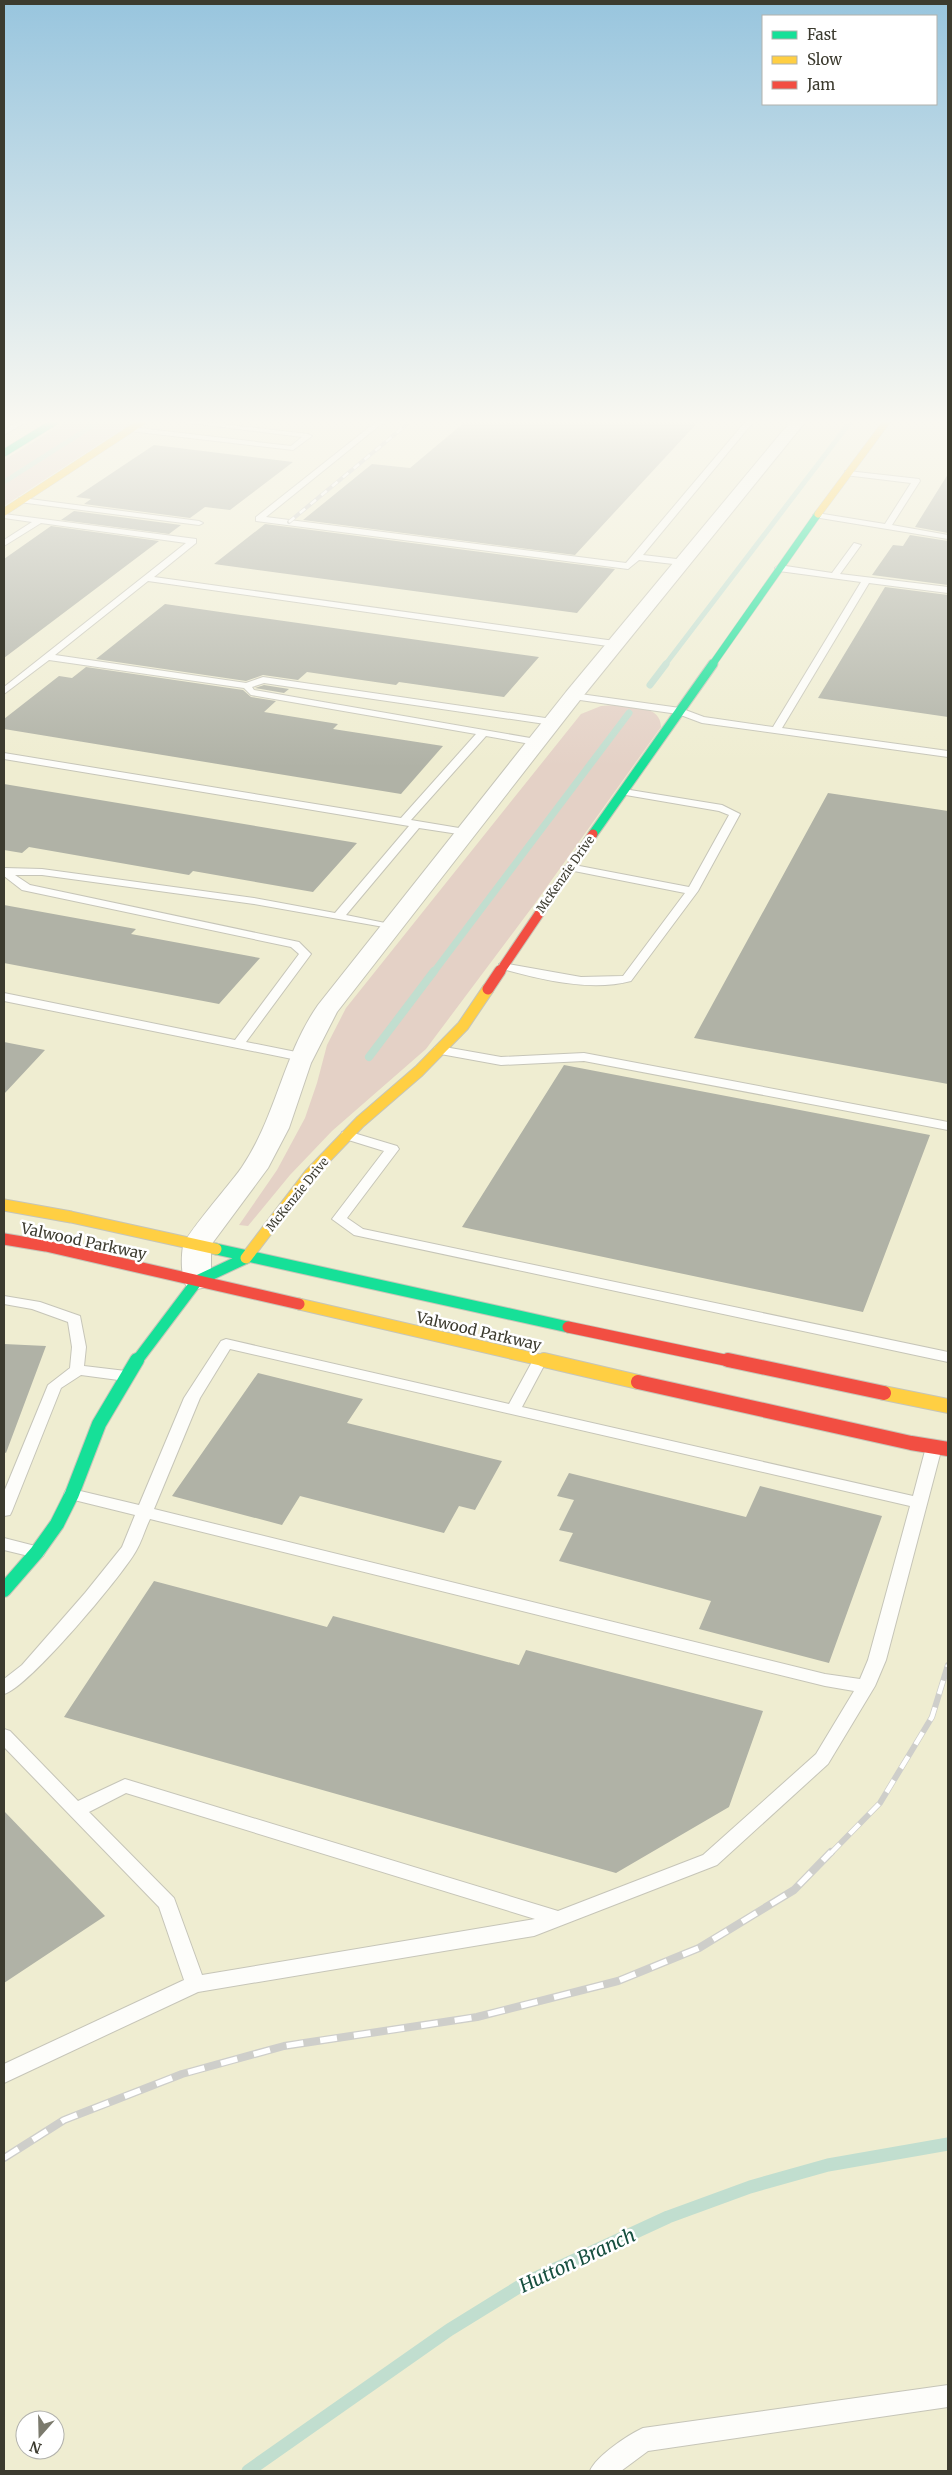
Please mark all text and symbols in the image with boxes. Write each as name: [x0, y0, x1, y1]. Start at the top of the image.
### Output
legend: [762, 15, 937, 105]
text: Fast: [807, 25, 837, 44]
text: Slow: [807, 50, 842, 69]
text: Jam: [806, 75, 835, 94]
street label: McKenzie Drive: [533, 832, 597, 916]
street label: McKenzie Drive: [263, 1154, 331, 1234]
street label: Valwood Parkway: [19, 1218, 149, 1264]
street label: Valwood Parkway: [414, 1307, 544, 1355]
water label: Hutton Branch: [514, 2223, 639, 2298]
north arrow: [15, 2410, 65, 2460]
text: N: [27, 2437, 44, 2458]

